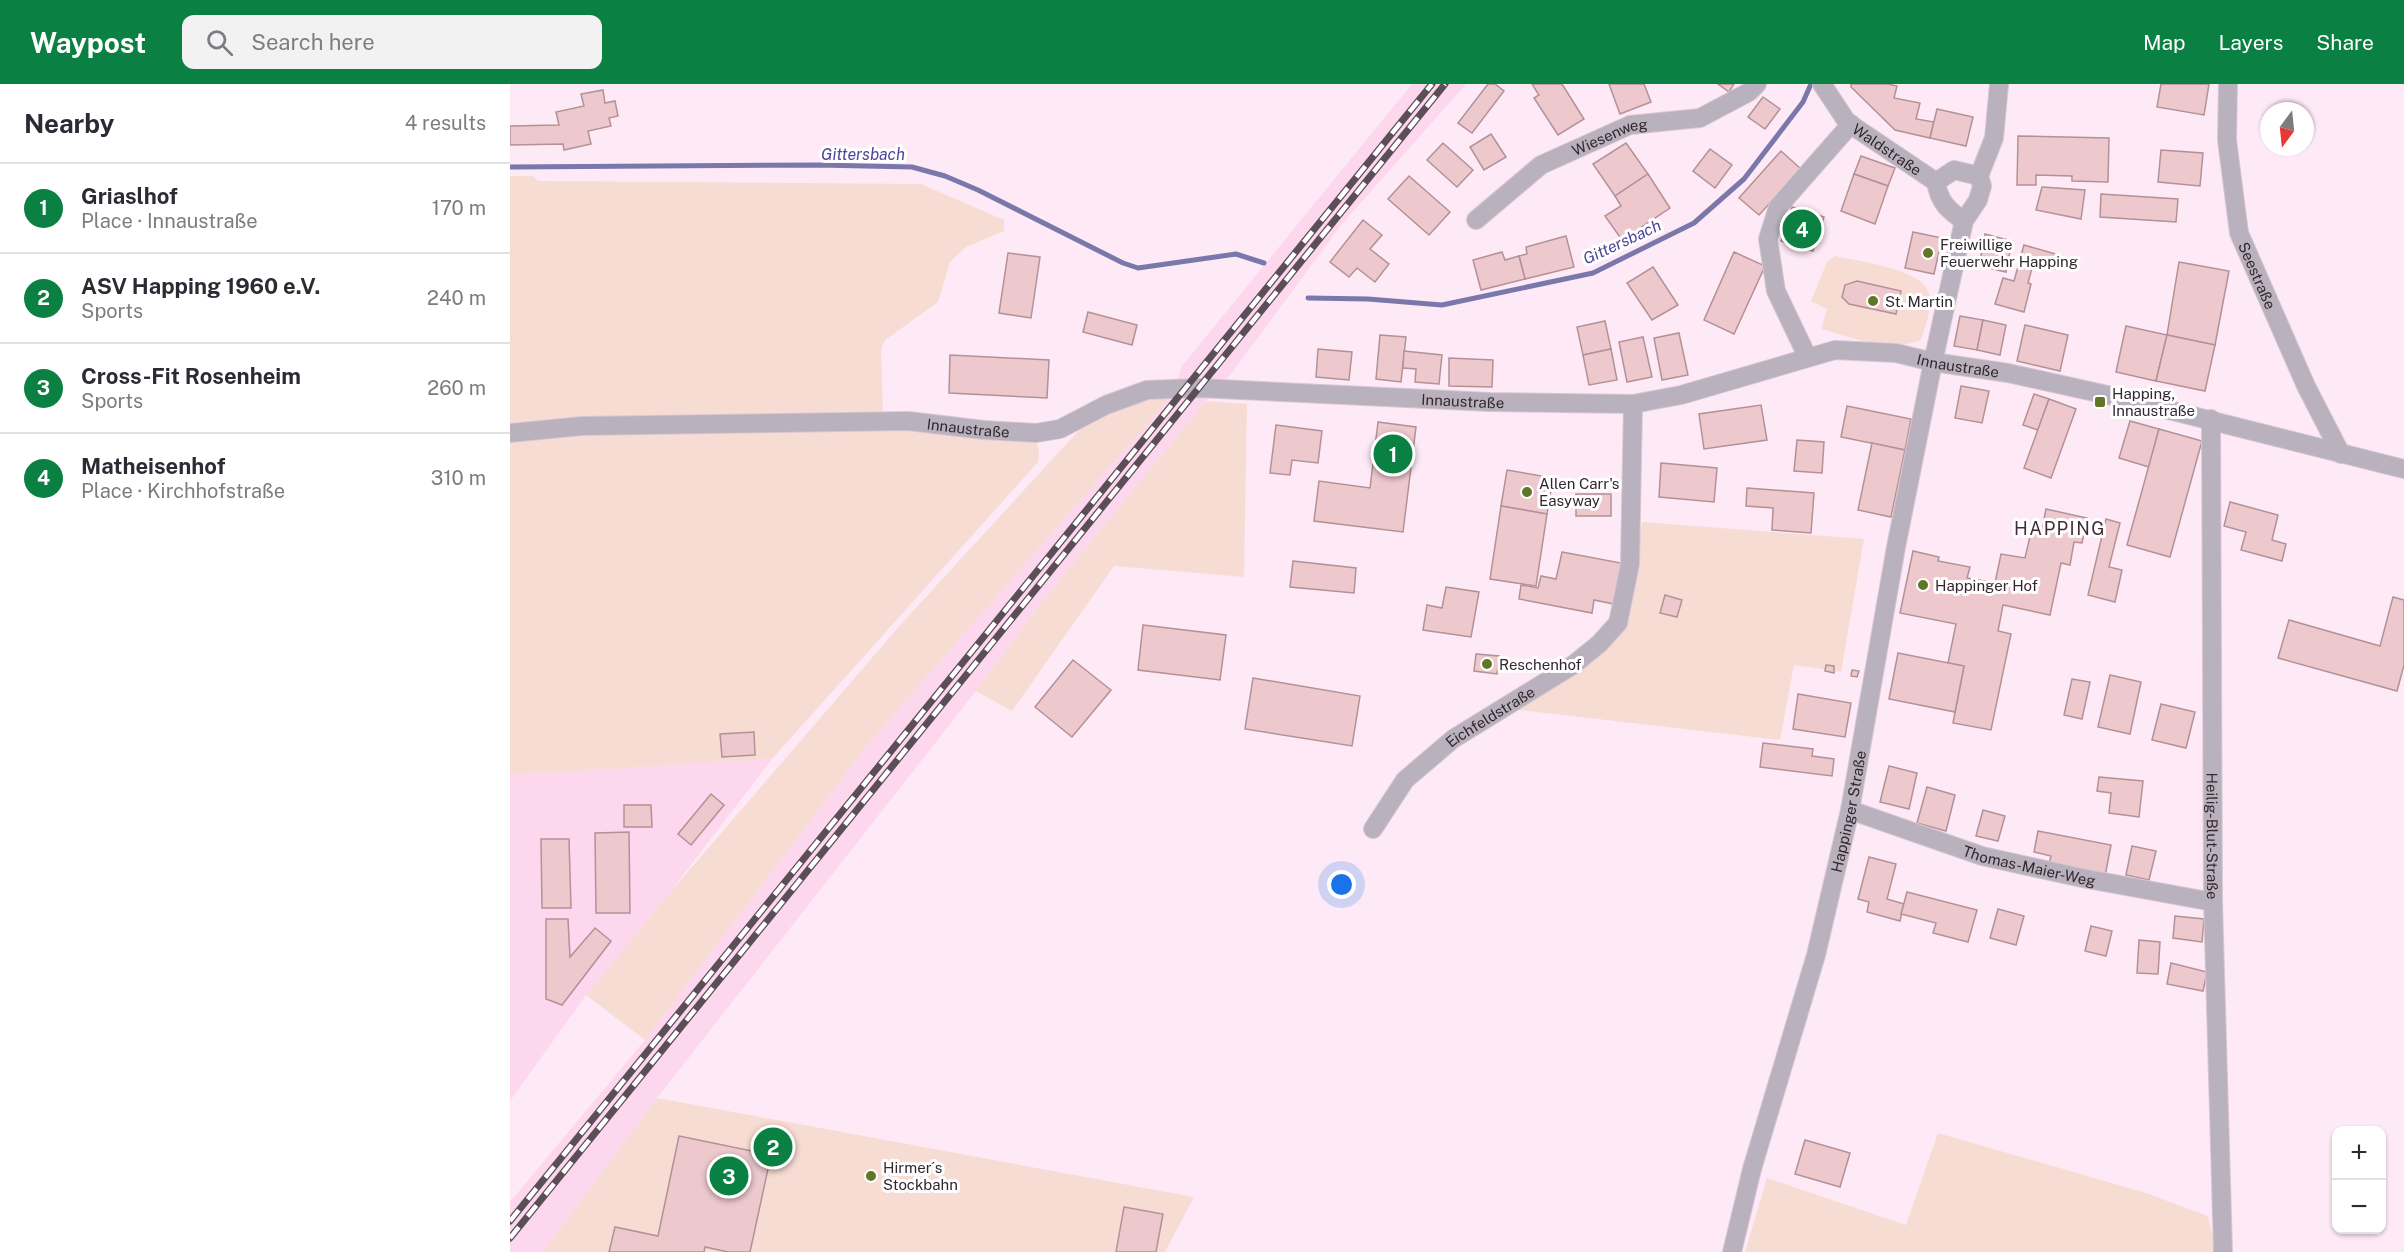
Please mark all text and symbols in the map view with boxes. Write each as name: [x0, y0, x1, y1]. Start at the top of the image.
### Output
search box: [182, 15, 602, 69]
text: Waypost: [30, 26, 146, 59]
icon: search: [203, 26, 236, 59]
text: Search here: [251, 29, 375, 55]
text: Map: [2143, 30, 2186, 55]
text: Layers: [2219, 30, 2283, 55]
text: Share: [2316, 30, 2374, 55]
north arrow: [2260, 102, 2314, 156]
text: Nearby: [24, 108, 114, 139]
text: 4 results: [405, 111, 486, 135]
street label: Wiesenweg: [1569, 115, 1648, 159]
street label: Waldstraße: [1849, 120, 1925, 178]
water label: Gittersbach: [821, 145, 905, 164]
text: Griaslhof: [81, 183, 178, 209]
text: 1: [39, 196, 48, 220]
text: 170 m: [432, 196, 486, 220]
pin: 4: [1782, 206, 1822, 252]
text: Place · Innaustraße: [81, 209, 258, 233]
water label: Gittersbach: [1580, 216, 1664, 268]
place label: Freiwillige Feuerwehr Happing: [1940, 236, 2078, 270]
street label: Seestraße: [2235, 239, 2280, 312]
marker: Freiwillige Feuerwehr Happing: [1921, 246, 1935, 260]
text: ASV Happing 1960 e.V.: [81, 273, 321, 299]
text: 2: [37, 286, 50, 310]
text: 240 m: [427, 286, 486, 310]
place label: St. Martin: [1885, 293, 1953, 310]
marker: St. Martin: [1866, 294, 1880, 308]
text: Sports: [81, 299, 143, 323]
street label: Innaustraße: [1915, 350, 2000, 380]
text: Cross-Fit Rosenheim: [81, 363, 301, 389]
text: 3: [37, 376, 50, 400]
text: 260 m: [427, 376, 486, 400]
place label: Happing, Innaustraße: [2112, 385, 2195, 419]
text: Sports: [81, 389, 143, 413]
street label: Innaustraße: [1421, 390, 1504, 411]
marker: Happing, Innaustraße: [2093, 395, 2107, 409]
street label: Innaustraße: [926, 415, 1010, 440]
pin: 1: [1374, 432, 1412, 476]
text: Matheisenhof: [81, 453, 225, 479]
text: 4: [37, 466, 50, 490]
text: 310 m: [431, 466, 486, 490]
place label: Allen Carr's Easyway: [1539, 475, 1619, 509]
text: Place · Kirchhofstraße: [81, 479, 285, 503]
marker: Allen Carr's Easyway: [1520, 485, 1534, 499]
district label: HAPPING: [2014, 518, 2106, 539]
place label: Happinger Hof: [1935, 577, 2038, 594]
marker: Happinger Hof: [1916, 578, 1930, 592]
place label: Reschenhof: [1499, 656, 1582, 673]
marker: Reschenhof: [1480, 657, 1494, 671]
street label: Eichfeldstraße: [1442, 682, 1537, 750]
street label: Happinger Straße: [1827, 749, 1869, 874]
street label: Heilig-Blut-Straße: [2204, 772, 2221, 900]
street label: Thomas-Maier-Weg: [1961, 841, 2097, 889]
your location: [1327, 870, 1356, 899]
pin: 2: [754, 1124, 792, 1170]
map controls: [2332, 1126, 2386, 1234]
button: +: [2332, 1126, 2386, 1180]
pin: 3: [710, 1154, 748, 1198]
place label: Hirmer´s Stockbahn: [883, 1159, 958, 1193]
marker: Hirmer´s Stockbahn: [864, 1169, 878, 1183]
button: −: [2332, 1180, 2386, 1234]

